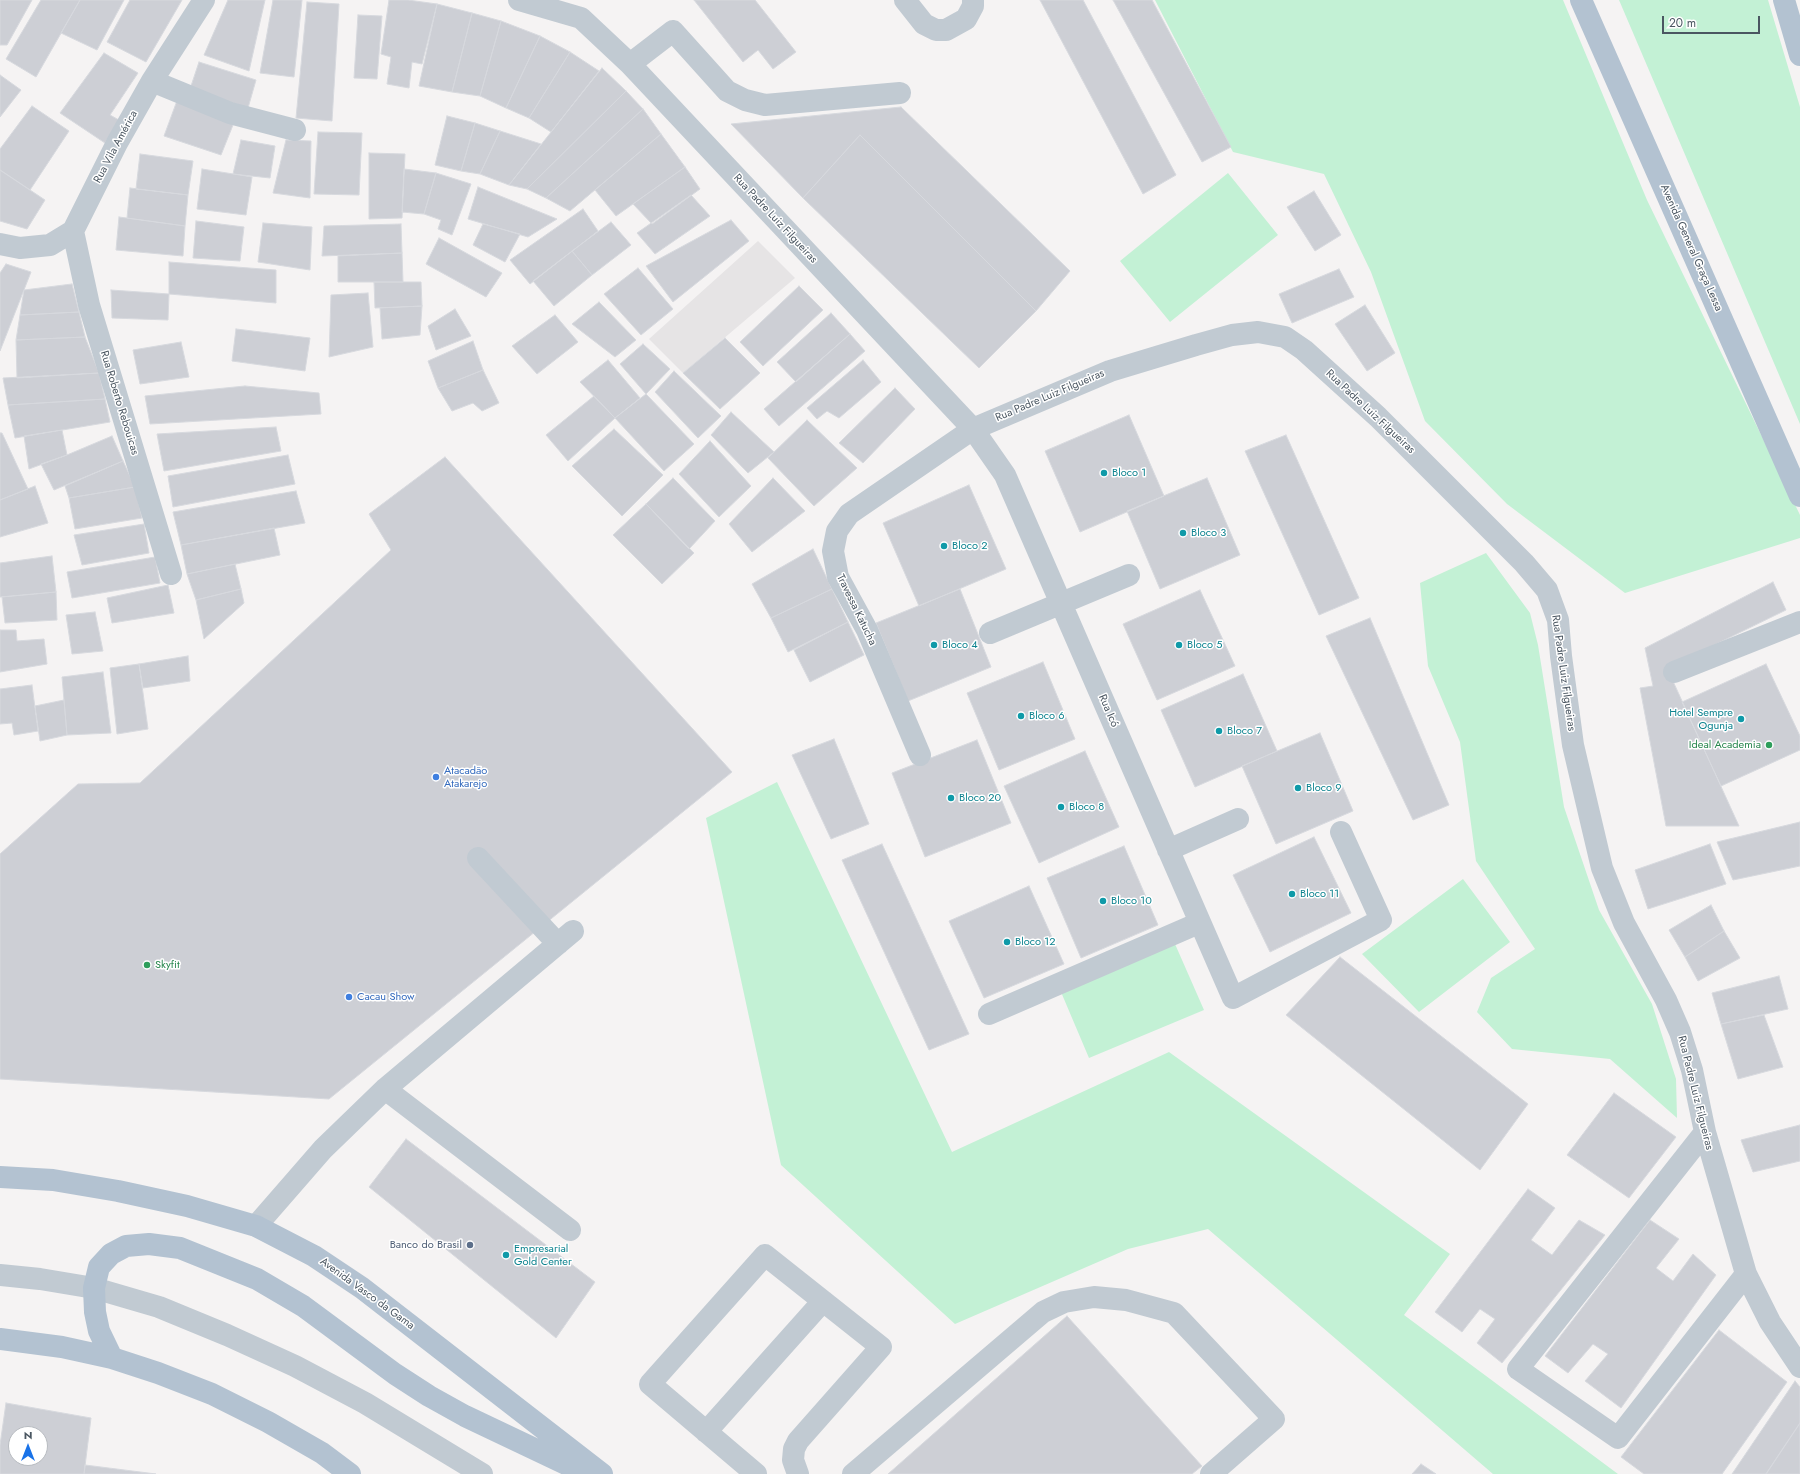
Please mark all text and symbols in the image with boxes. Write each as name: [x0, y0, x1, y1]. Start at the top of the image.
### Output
scale bar: [1664, 8, 1762, 34]
text: 20 m: [1669, 14, 1696, 32]
street label: Rua Vila América: [91, 108, 141, 186]
street label: Rua Padre Luiz Filgueiras: [730, 172, 820, 266]
street label: Avenida General Graça Lessa: [1657, 183, 1725, 313]
street label: Rua Roberto Rebouicas: [97, 349, 141, 457]
street label: Rua Padre Luiz Filgueiras: [994, 367, 1106, 425]
street label: Rua Padre Luiz Filgueiras: [1323, 367, 1417, 457]
place label: Bloco 1: [1112, 466, 1146, 480]
marker: Bloco 1: [1099, 468, 1109, 478]
place label: Bloco 3: [1191, 526, 1226, 540]
marker: Bloco 3: [1178, 528, 1188, 538]
place label: Bloco 2: [952, 539, 987, 553]
marker: Bloco 2: [939, 541, 949, 551]
street label: Travessa Katucha: [833, 572, 879, 648]
street label: Rua Padre Luiz Filgueiras: [1548, 614, 1578, 732]
place label: Bloco 4: [942, 638, 978, 652]
place label: Bloco 5: [1187, 638, 1222, 652]
marker: Bloco 4: [929, 640, 939, 650]
marker: Bloco 5: [1174, 640, 1184, 650]
street label: Rua Icó: [1095, 693, 1121, 729]
place label: Hotel Sempre Ogunja: [1669, 706, 1733, 732]
place label: Bloco 6: [1029, 709, 1065, 723]
marker: Bloco 6: [1016, 711, 1026, 721]
marker: Hotel Sempre Ogunja: [1736, 714, 1746, 724]
place label: Bloco 7: [1227, 724, 1262, 738]
marker: Bloco 7: [1214, 726, 1224, 736]
place label: Ideal Academia: [1689, 738, 1761, 752]
marker: Ideal Academia: [1764, 740, 1774, 750]
place label: Atacadão Atakarejo: [444, 764, 487, 790]
marker: Atacadão Atakarejo: [431, 772, 441, 782]
place label: Bloco 9: [1306, 781, 1342, 795]
marker: Bloco 9: [1293, 783, 1303, 793]
place label: Bloco 20: [959, 791, 1001, 805]
marker: Bloco 20: [946, 793, 956, 803]
place label: Bloco 8: [1069, 800, 1104, 814]
marker: Bloco 8: [1056, 802, 1066, 812]
place label: Bloco 11: [1300, 887, 1339, 901]
marker: Bloco 11: [1287, 889, 1297, 899]
place label: Bloco 10: [1111, 894, 1152, 908]
marker: Bloco 10: [1098, 896, 1108, 906]
place label: Bloco 12: [1015, 935, 1055, 949]
marker: Bloco 12: [1002, 937, 1012, 947]
place label: Skyfit: [155, 958, 180, 972]
marker: Skyfit: [142, 960, 152, 970]
place label: Cacau Show: [357, 990, 415, 1004]
marker: Cacau Show: [344, 992, 354, 1002]
street label: Rua Padre Luiz Filgueiras: [1674, 1035, 1716, 1151]
place label: Banco do Brasil: [390, 1238, 462, 1252]
marker: Banco do Brasil: [465, 1240, 475, 1250]
place label: Empresarial Gold Center: [514, 1242, 572, 1268]
marker: Empresarial Gold Center: [501, 1250, 511, 1260]
street label: Avenida Vasco da Gama: [317, 1255, 417, 1333]
north arrow: [8, 1426, 48, 1466]
text: N: [24, 1427, 32, 1443]

